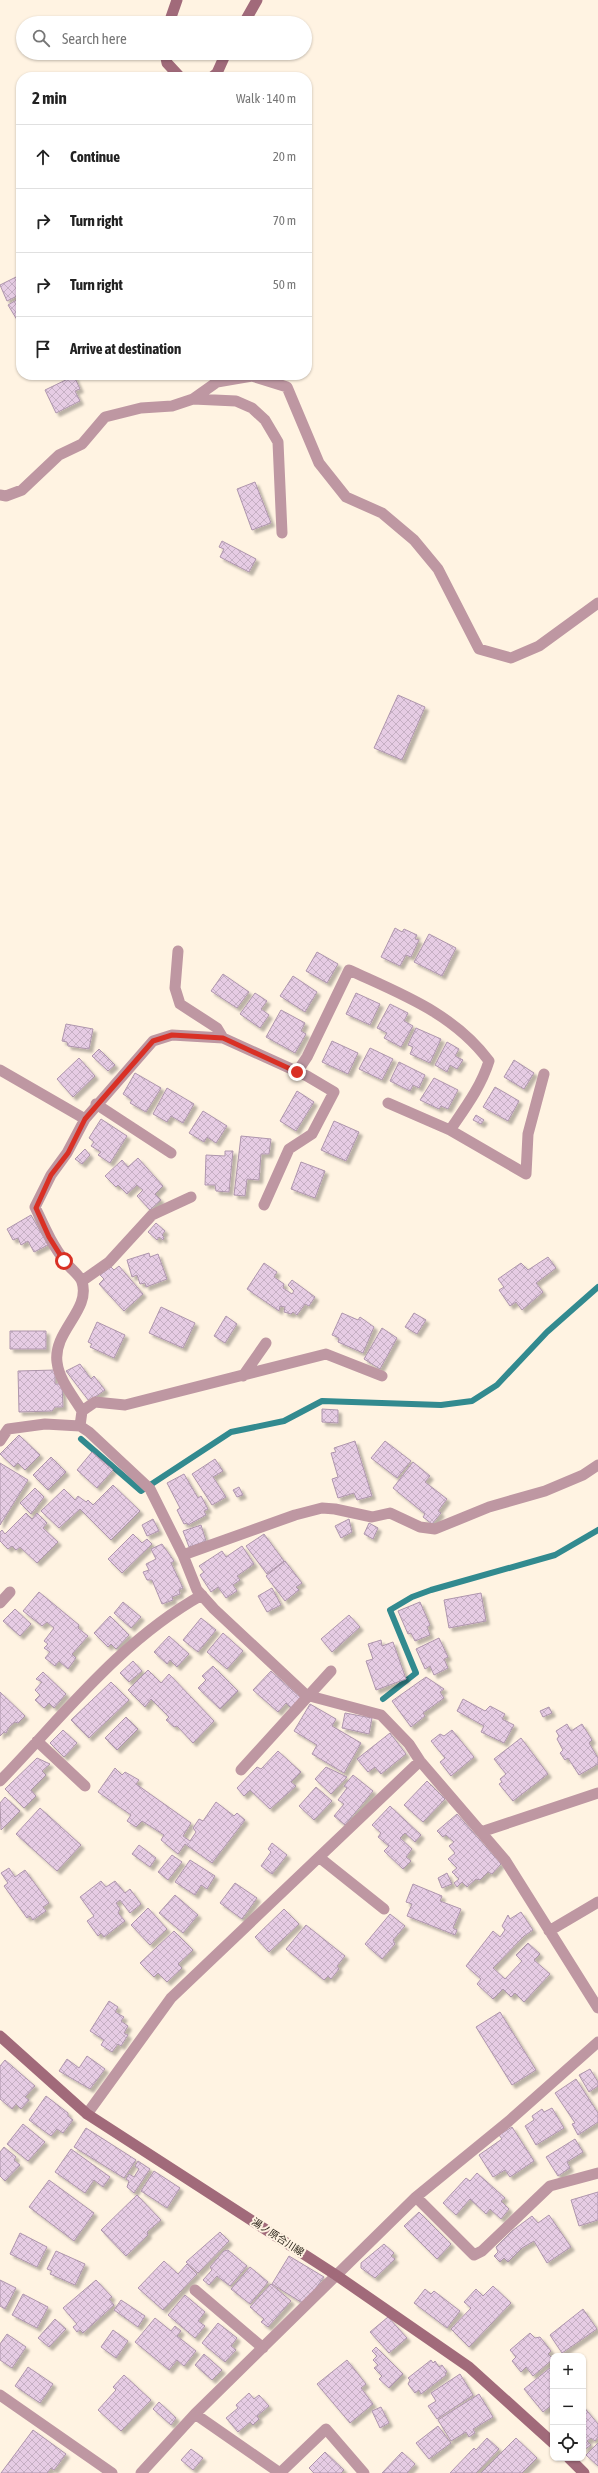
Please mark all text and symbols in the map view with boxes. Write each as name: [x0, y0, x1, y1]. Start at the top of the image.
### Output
search box: [16, 16, 312, 60]
icon: search: [30, 27, 52, 49]
text: Search here: [62, 30, 127, 47]
text: 2 min: [32, 88, 67, 108]
text: Walk · 140 m: [236, 91, 296, 106]
icon: ahead: [32, 146, 54, 168]
text: Continue: [70, 148, 120, 165]
text: 20 m: [273, 149, 296, 164]
icon: right: [32, 210, 54, 232]
text: Turn right: [70, 212, 123, 229]
text: 70 m: [273, 213, 296, 228]
icon: right: [32, 274, 54, 296]
text: Turn right: [70, 276, 123, 293]
text: 50 m: [273, 277, 296, 292]
icon: arrive: [32, 338, 54, 360]
text: Arrive at destination: [70, 340, 181, 357]
route end: [288, 1063, 306, 1081]
route start: [55, 1252, 73, 1270]
street label: 湯ノ原合川線: [250, 2216, 306, 2258]
map controls: [550, 2353, 586, 2461]
button: +: [550, 2353, 586, 2389]
button: −: [550, 2389, 586, 2425]
button: locate: [550, 2425, 586, 2461]

